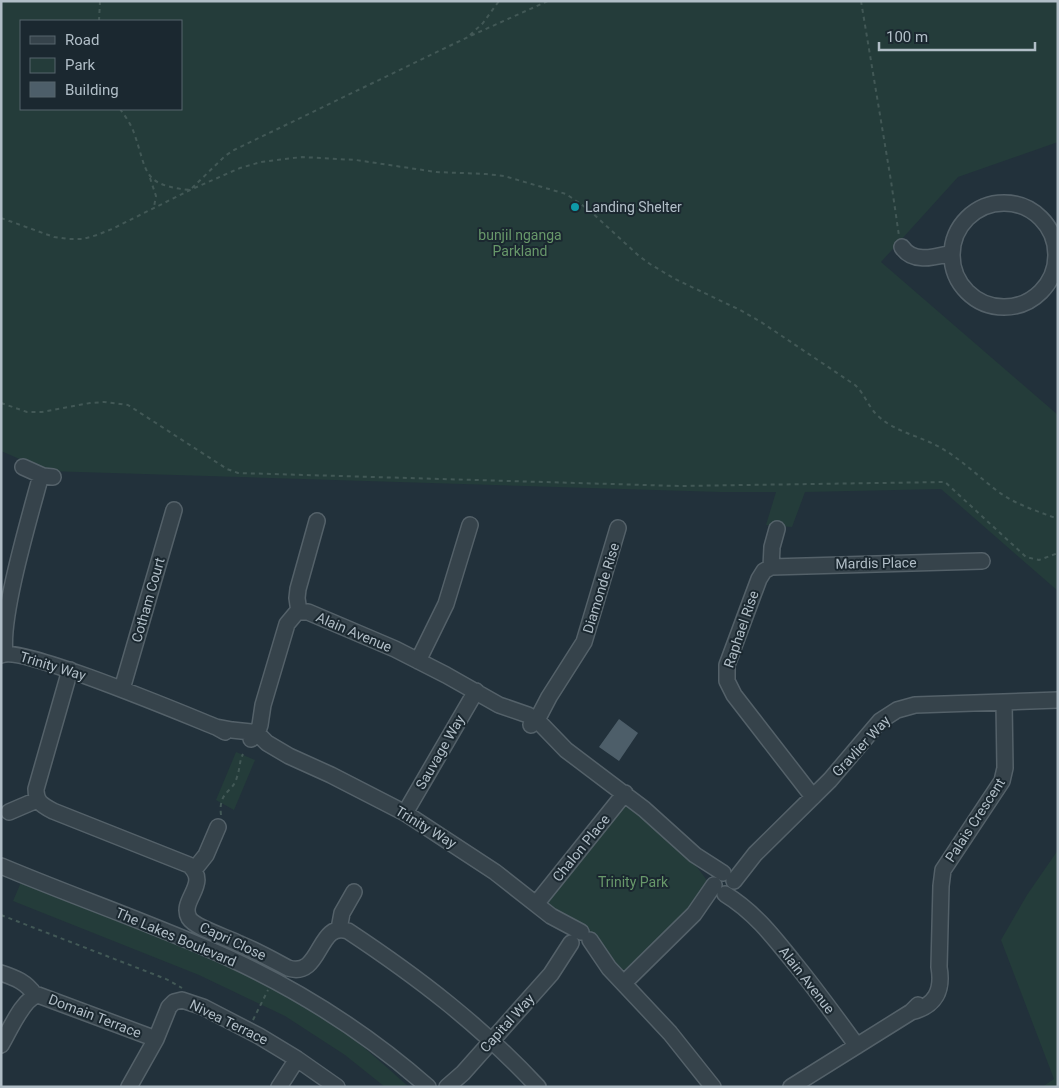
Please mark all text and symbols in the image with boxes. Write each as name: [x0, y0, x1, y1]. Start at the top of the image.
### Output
legend: [20, 20, 182, 110]
scale bar: [879, 20, 1035, 52]
text: 100 m: [886, 28, 928, 46]
text: Road: [65, 31, 99, 49]
text: Park: [65, 56, 96, 74]
text: Building: [65, 81, 119, 99]
place label: Landing Shelter: [585, 199, 682, 215]
marker: Landing Shelter: [569, 201, 581, 213]
park label: bunjil nganga Parkland: [478, 227, 562, 259]
street label: Diamonde Rise: [580, 541, 622, 635]
street label: Mardis Place: [835, 554, 917, 572]
street label: Cotham Court: [128, 555, 168, 644]
street label: Raphael Rise: [720, 588, 762, 670]
street label: Alain Avenue: [314, 609, 394, 655]
street label: Trinity Way: [18, 648, 88, 684]
street label: Sauvage Way: [412, 712, 468, 792]
street label: Gravlier Way: [829, 712, 893, 780]
street label: Palais Crescent: [942, 775, 1008, 865]
street label: Trinity Way: [393, 803, 460, 852]
street label: Chalon Place: [549, 811, 613, 885]
park label: Trinity Park: [598, 874, 669, 890]
street label: The Lakes Boulevard: [113, 904, 239, 970]
street label: Capri Close: [197, 919, 269, 963]
street label: Alain Avenue: [776, 943, 838, 1017]
street label: Capital Way: [476, 990, 538, 1056]
street label: Domain Terrace: [46, 991, 144, 1041]
street label: Nivea Terrace: [187, 996, 271, 1048]

